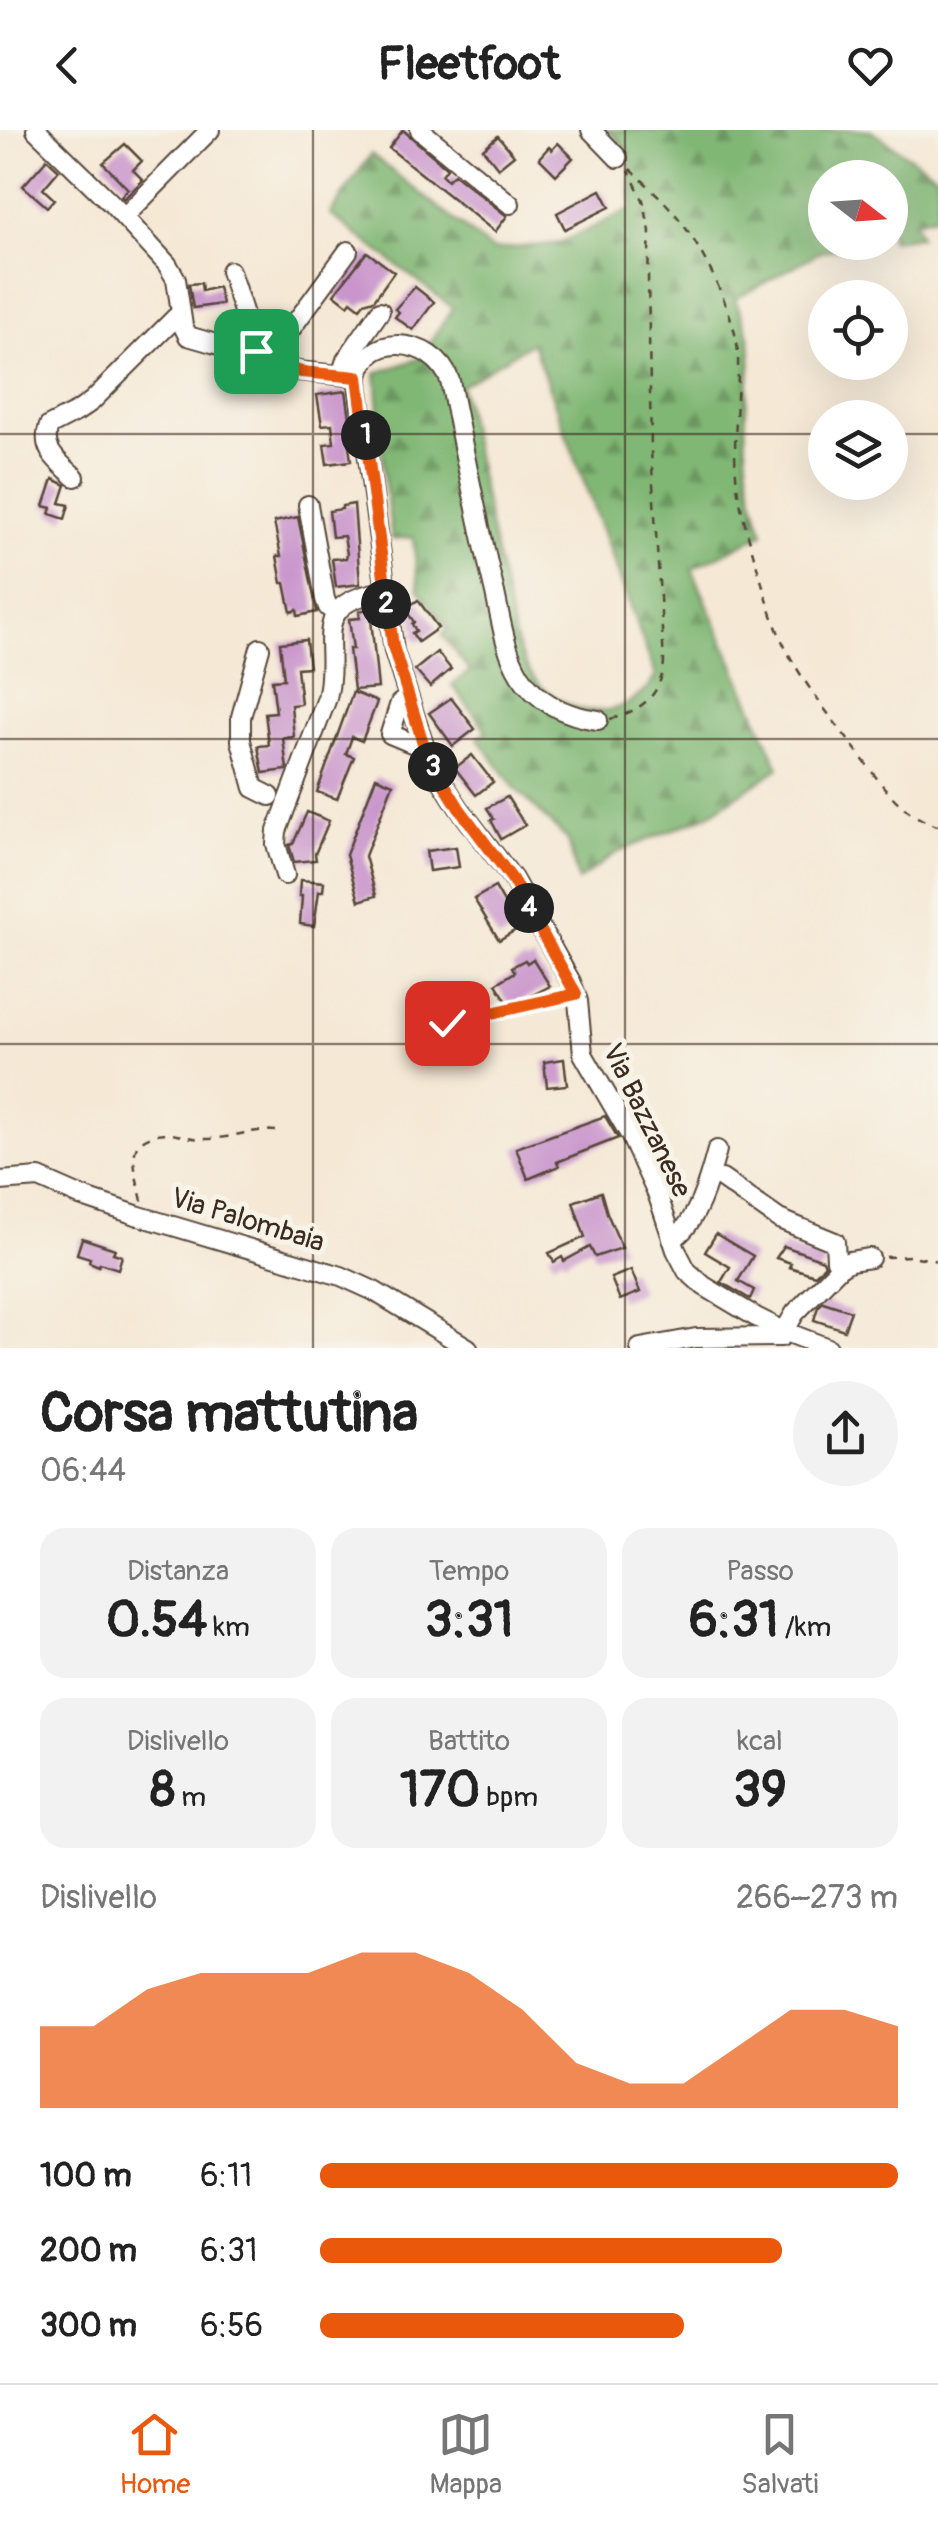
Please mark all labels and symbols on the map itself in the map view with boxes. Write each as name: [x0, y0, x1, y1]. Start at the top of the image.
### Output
north arrow: [808, 160, 908, 260]
pin: [214, 309, 299, 394]
pin: 1: [341, 410, 391, 460]
pin: 2: [361, 579, 411, 629]
pin: 3: [408, 742, 458, 792]
pin: 4: [504, 883, 554, 933]
pin: [405, 981, 490, 1066]
street label: Via Bazzanese: [594, 1038, 699, 1204]
street label: Via Palombaia: [167, 1180, 329, 1260]

